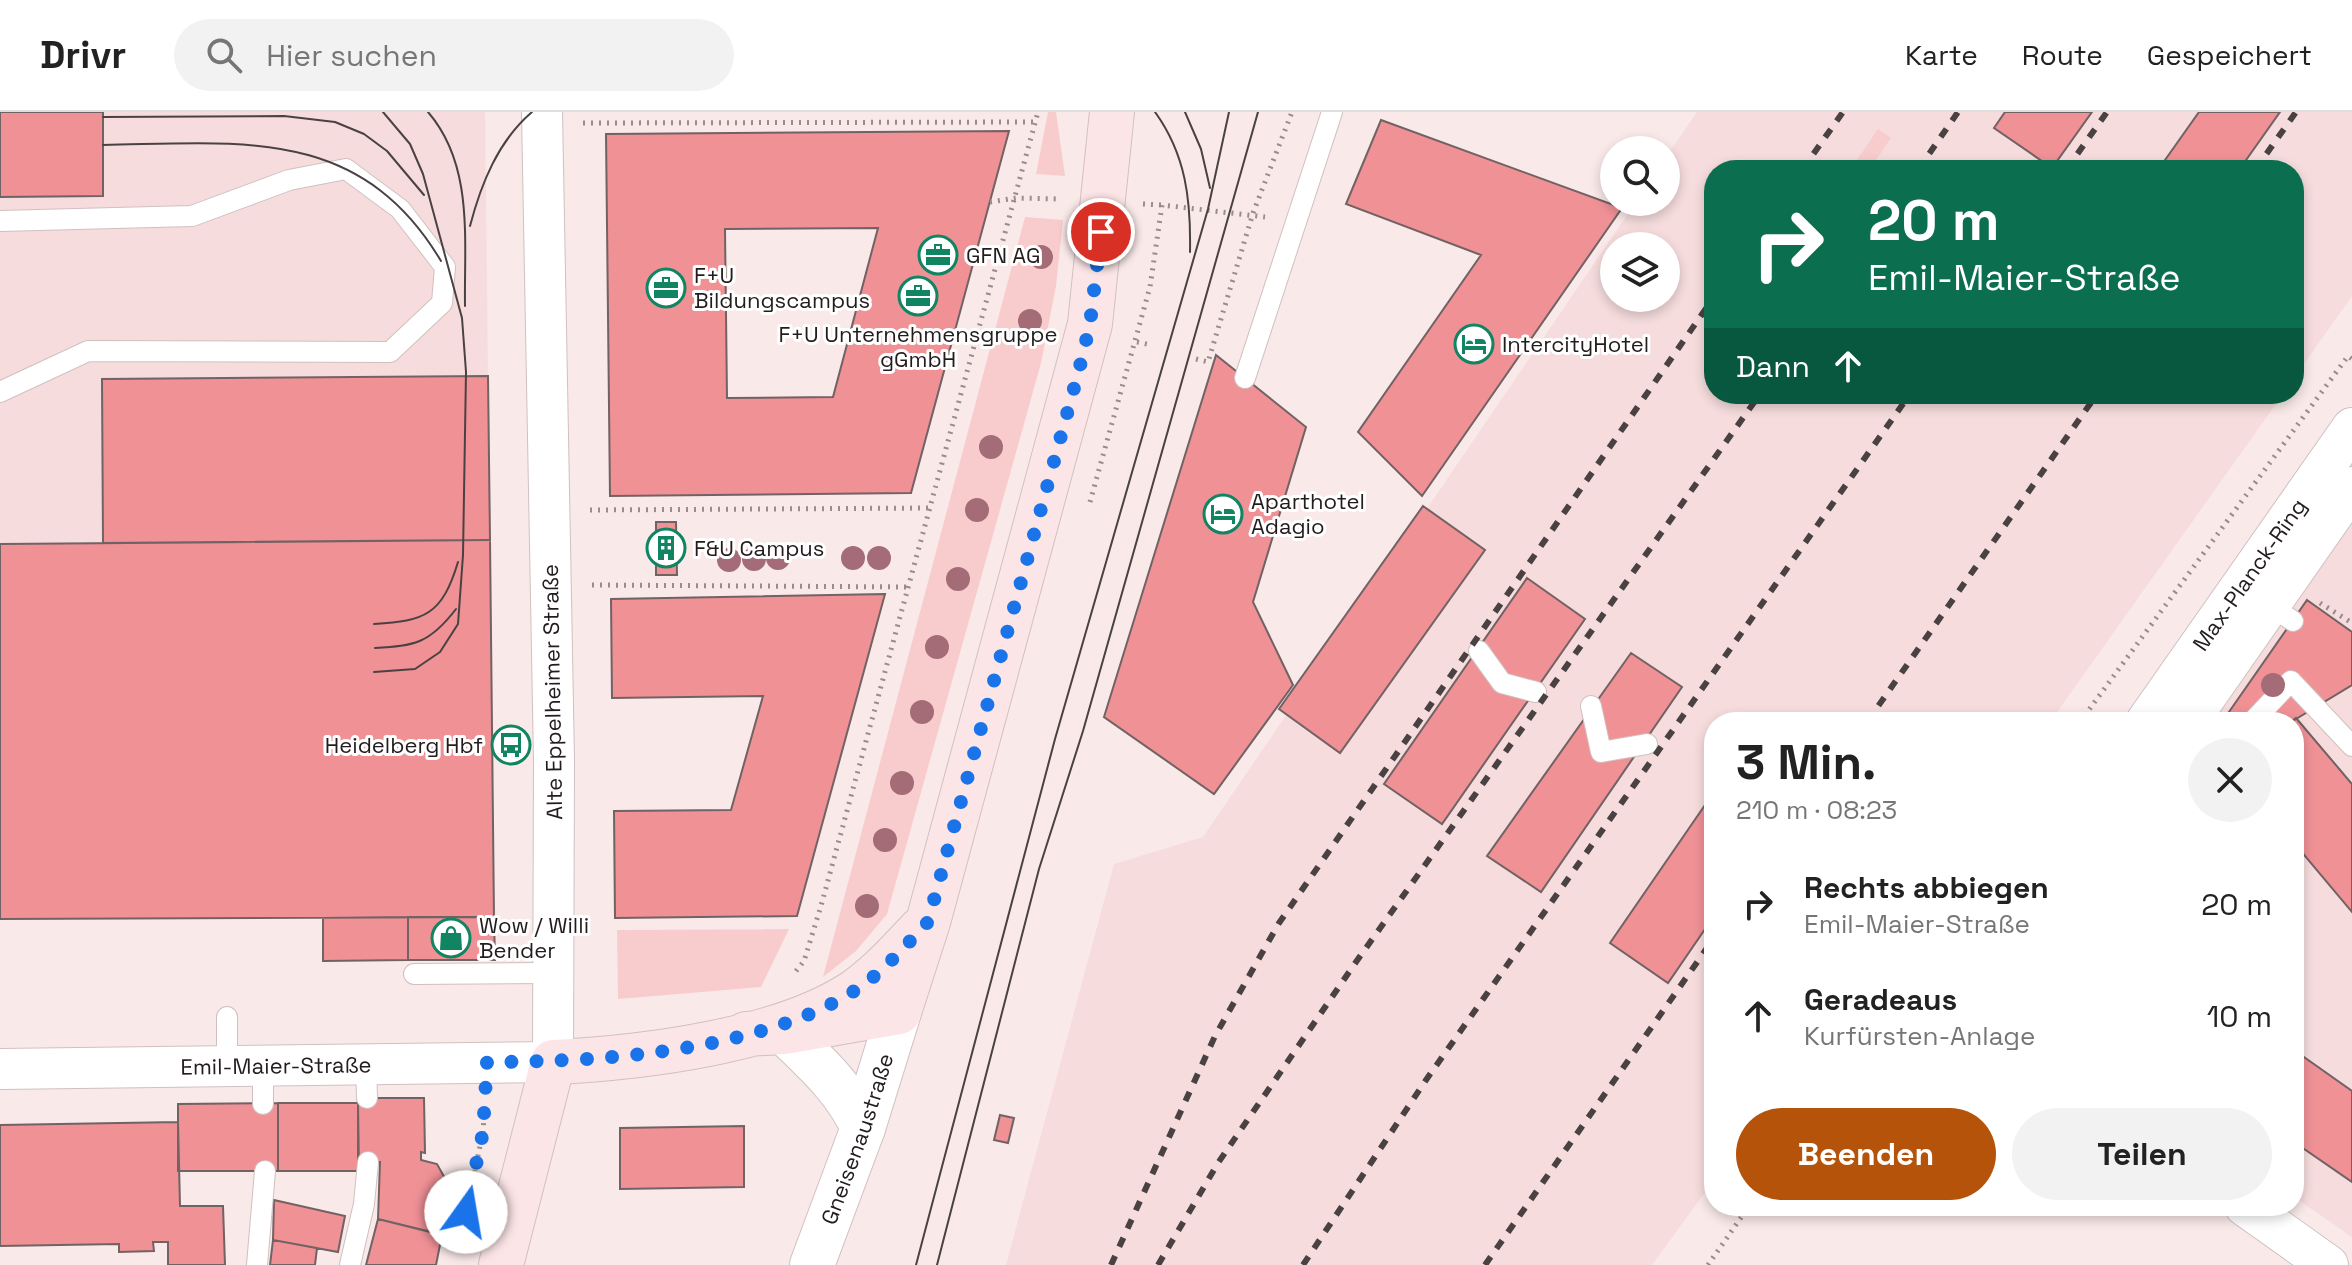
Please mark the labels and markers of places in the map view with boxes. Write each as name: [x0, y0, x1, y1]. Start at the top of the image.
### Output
pin: [1067, 198, 1135, 266]
office icon: GFN AG: [917, 234, 959, 276]
place label: GFN AG: [966, 241, 1041, 269]
place label: F+U Bildungscampus: [694, 261, 870, 314]
office icon: F+U Bildungscampus: [645, 267, 687, 309]
office icon: F+U Unternehmensgruppe gGmbH: [897, 275, 939, 317]
place label: F+U Unternehmensgruppe gGmbH: [779, 320, 1057, 373]
hotel icon: IntercityHotel: [1453, 323, 1495, 365]
place label: IntercityHotel: [1502, 330, 1649, 358]
place label: Aparthotel Adagio: [1251, 487, 1365, 540]
hotel icon: Aparthotel Adagio: [1202, 493, 1244, 535]
building icon: F&U Campus: [645, 527, 687, 569]
place label: F&U Campus: [694, 534, 824, 562]
bus stop icon: Heidelberg Hbf: [490, 724, 532, 766]
place label: Heidelberg Hbf: [325, 731, 483, 759]
place label: Wow / Willi Bender: [479, 911, 589, 964]
shop icon: Wow / Willi Bender: [430, 917, 472, 959]

